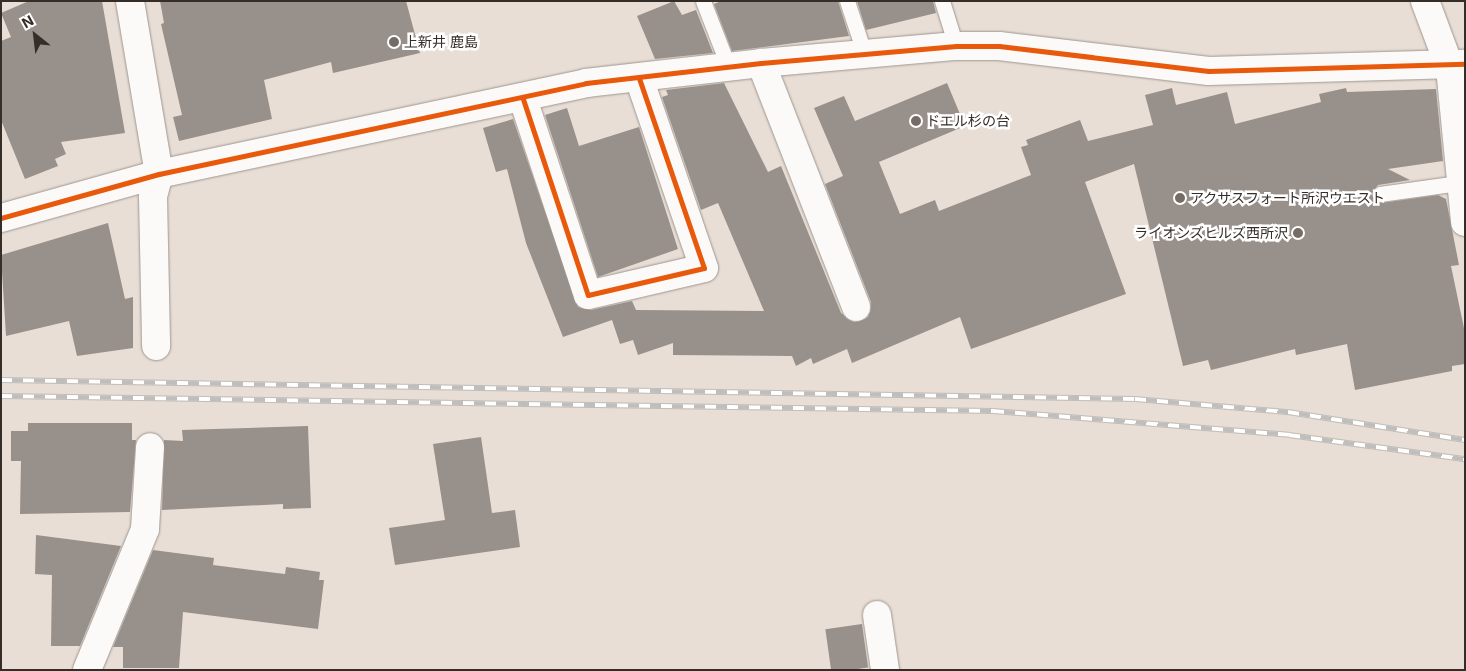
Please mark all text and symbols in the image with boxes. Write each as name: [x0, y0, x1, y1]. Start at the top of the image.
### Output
north arrow: [10, 10, 60, 60]
text: N: [19, 11, 36, 31]
place label: 上新井 鹿島: [404, 34, 478, 50]
marker: 上新井 鹿島: [388, 36, 400, 48]
place label: ドエル杉の台: [926, 113, 1010, 129]
marker: ドエル杉の台: [910, 115, 922, 127]
place label: アクサスフォート所沢ウエスト: [1190, 190, 1386, 206]
marker: アクサスフォート所沢ウエスト: [1174, 192, 1186, 204]
place label: ライオンズヒルズ西所沢: [1134, 225, 1288, 241]
marker: ライオンズヒルズ西所沢: [1292, 227, 1304, 239]

